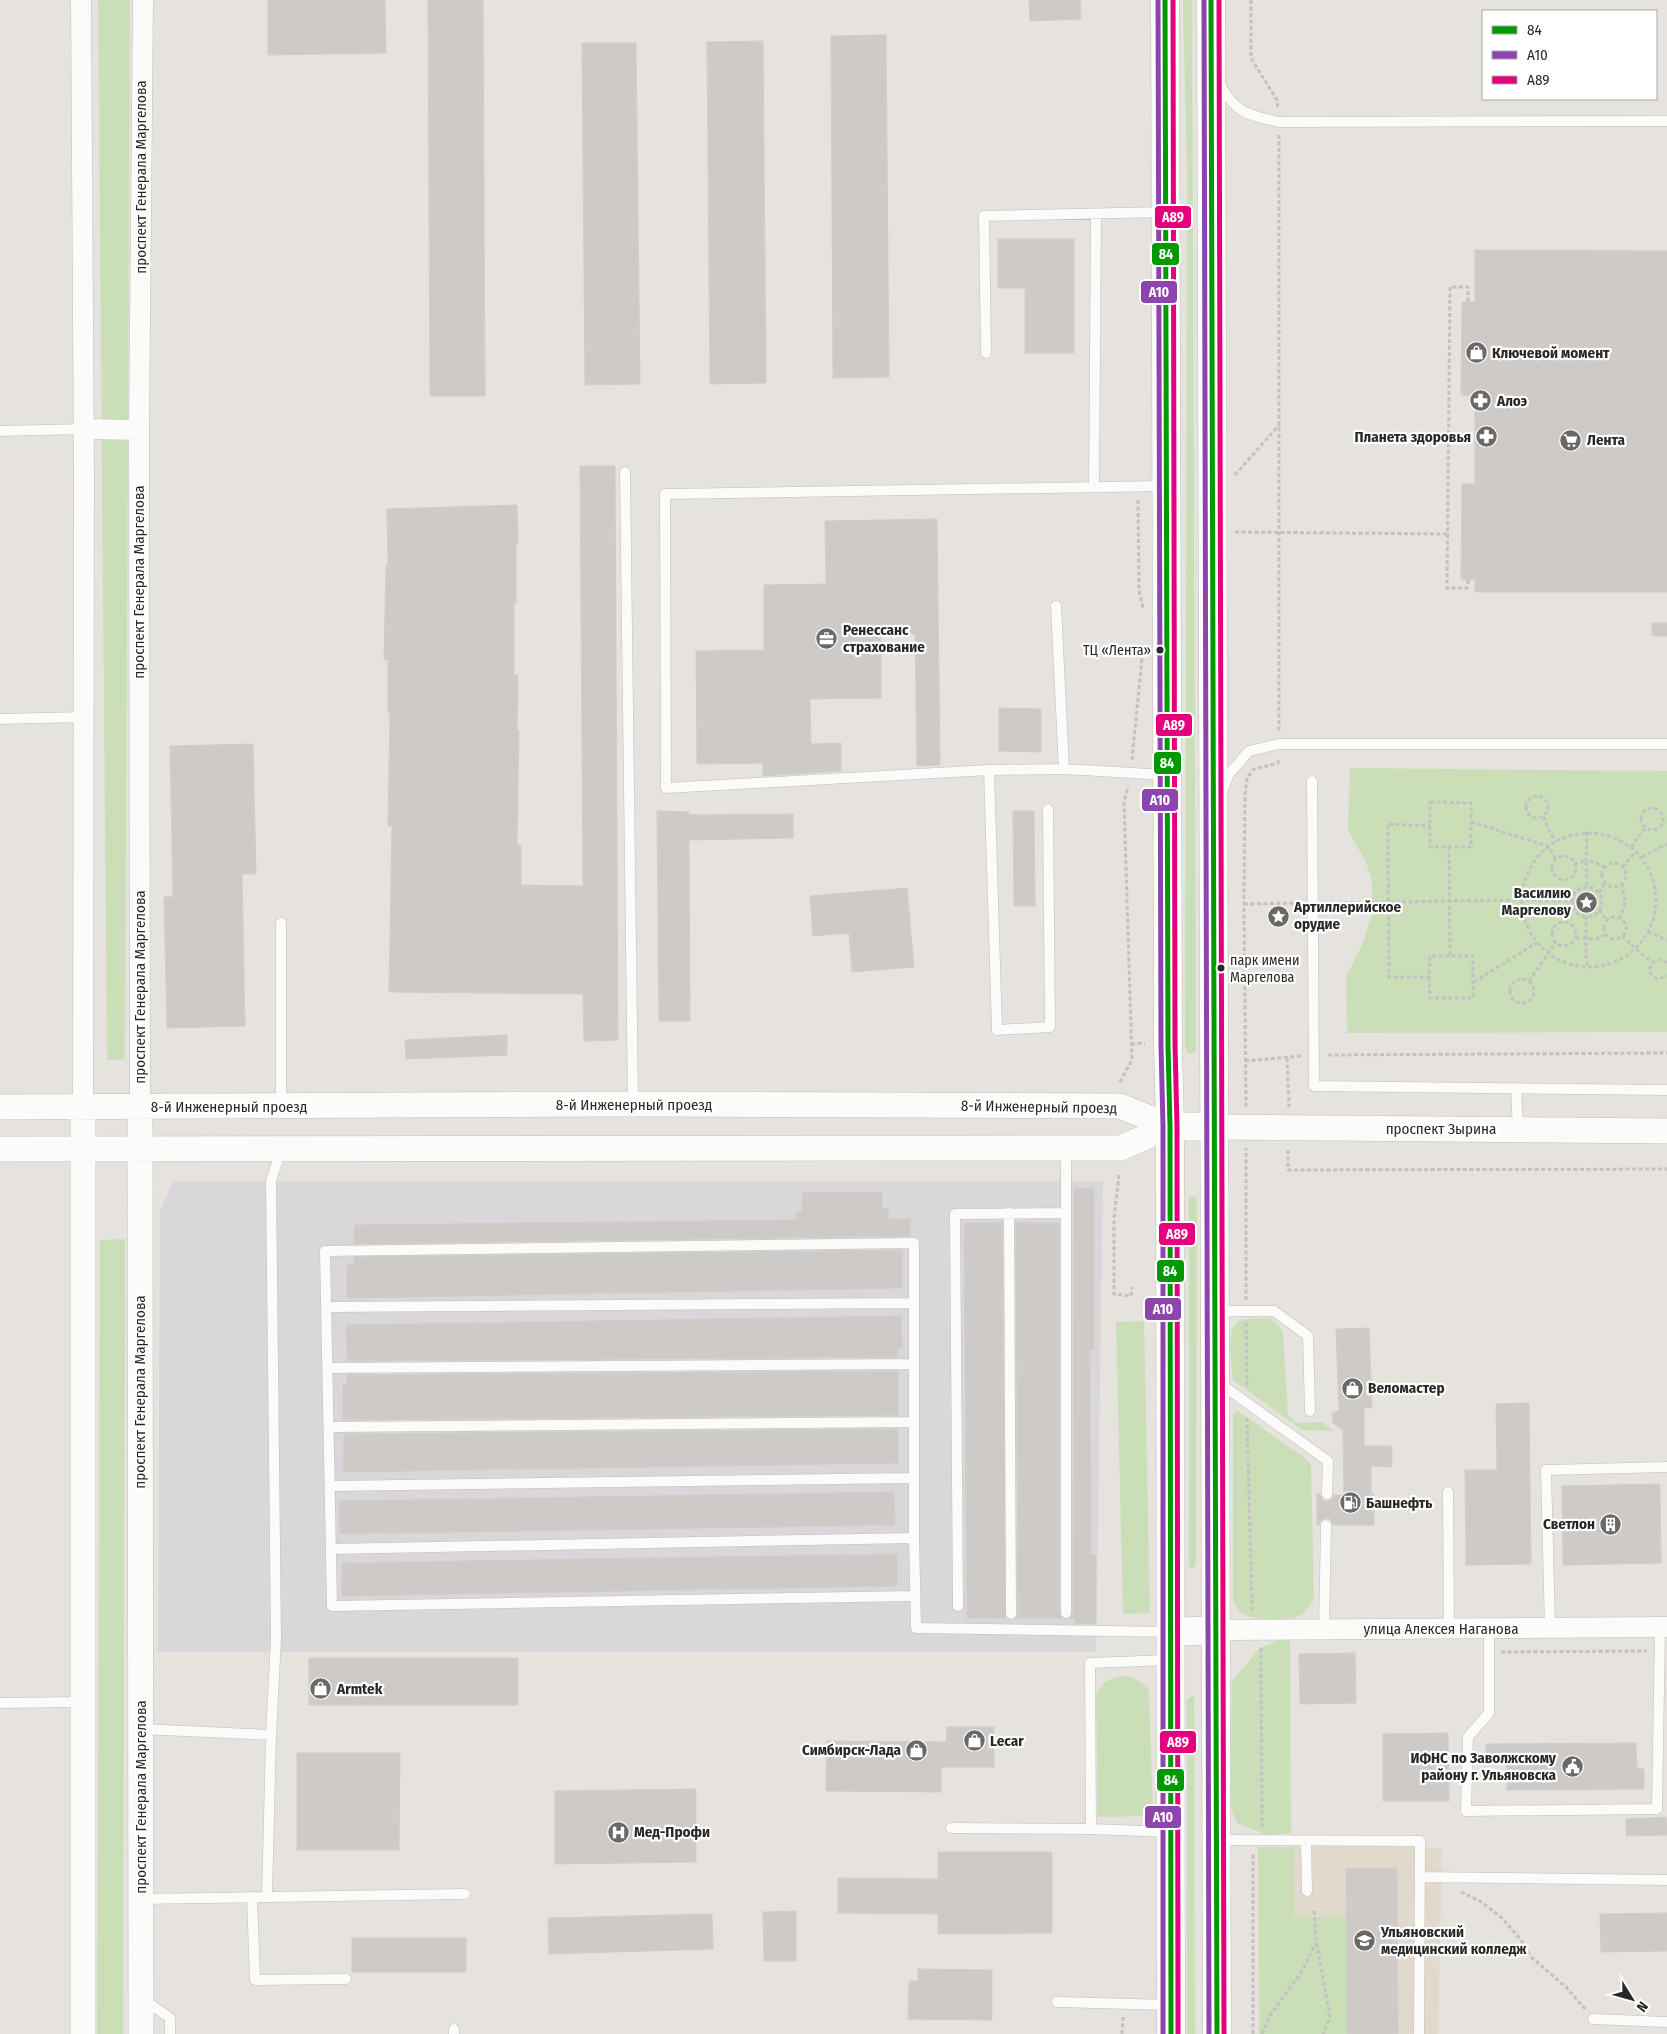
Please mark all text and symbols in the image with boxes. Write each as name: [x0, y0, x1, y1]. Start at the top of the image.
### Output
legend: [1482, 10, 1657, 100]
text: 84: [1527, 21, 1542, 39]
text: А10: [1527, 46, 1548, 64]
text: А89: [1527, 71, 1549, 89]
street label: проспект Генерала Маргелова: [132, 80, 150, 274]
line badge: А89: [1154, 205, 1192, 229]
text: А89: [1161, 209, 1184, 226]
line badge: 84: [1151, 242, 1180, 266]
text: 84: [1159, 246, 1173, 263]
line badge: А10: [1140, 280, 1178, 304]
text: А10: [1148, 284, 1170, 301]
shop icon: Ключевой момент: [1464, 341, 1488, 365]
place label: Ключевой момент: [1492, 344, 1610, 362]
pharmacy icon: Алоэ: [1469, 389, 1493, 413]
place label: Алоэ: [1496, 392, 1528, 410]
pharmacy icon: Планета здоровья: [1475, 425, 1499, 449]
place label: Планета здоровья: [1354, 428, 1471, 446]
supermarket icon: Лента: [1559, 428, 1583, 452]
place label: Лента: [1587, 431, 1625, 449]
street label: проспект Генерала Маргелова: [130, 485, 148, 679]
place label: Ренессанс страхование: [843, 621, 925, 656]
office icon: Ренессанс страхование: [815, 627, 839, 651]
place label: ТЦ «Лента»: [1083, 642, 1151, 659]
marker: ТЦ «Лента»: [1155, 645, 1165, 655]
line badge: А89: [1155, 713, 1193, 737]
text: А89: [1162, 717, 1185, 734]
line badge: 84: [1153, 751, 1182, 775]
text: 84: [1160, 755, 1174, 772]
line badge: А10: [1141, 788, 1179, 812]
text: А10: [1149, 792, 1171, 809]
place label: Василию Маргелову: [1501, 884, 1572, 919]
street label: проспект Генерала Маргелова: [131, 890, 149, 1084]
place icon: Василию Маргелову: [1575, 890, 1599, 914]
place label: Артиллерийское орудие: [1293, 898, 1402, 933]
place icon: Артиллерийское орудие: [1266, 904, 1290, 928]
place label: парк имени Маргелова: [1230, 952, 1300, 986]
marker: парк имени Маргелова: [1216, 963, 1226, 973]
street label: 8-й Инженерный проезд: [556, 1096, 712, 1114]
street label: 8-й Инженерный проезд: [961, 1097, 1117, 1117]
street label: 8-й Инженерный проезд: [151, 1098, 307, 1116]
street label: проспект Зырина: [1386, 1120, 1496, 1138]
line badge: А89: [1158, 1222, 1196, 1246]
text: А89: [1165, 1226, 1188, 1243]
line badge: 84: [1156, 1259, 1185, 1283]
text: 84: [1163, 1263, 1177, 1280]
street label: проспект Генерала Маргелова: [131, 1295, 149, 1489]
line badge: А10: [1144, 1297, 1182, 1321]
text: А10: [1152, 1301, 1174, 1318]
shop icon: Веломастер: [1340, 1376, 1364, 1400]
place label: Веломастер: [1368, 1379, 1445, 1397]
fuel station icon: Башнефть: [1338, 1491, 1362, 1515]
place label: Башнефть: [1366, 1494, 1432, 1512]
building icon: Светлон: [1599, 1512, 1623, 1536]
place label: Светлон: [1543, 1515, 1595, 1533]
street label: улица Алексея Наганова: [1363, 1620, 1519, 1638]
shop icon: Armtek: [309, 1677, 333, 1701]
place label: Armtek: [336, 1680, 383, 1698]
street label: проспект Генерала Маргелова: [132, 1700, 150, 1894]
shop icon: Lecar: [962, 1729, 986, 1753]
line badge: А89: [1159, 1730, 1197, 1754]
place label: Lecar: [990, 1732, 1024, 1750]
text: А89: [1166, 1734, 1189, 1751]
shop icon: Симбирск-Лада: [905, 1738, 929, 1762]
place label: Симбирск-Лада: [802, 1741, 902, 1759]
place label: ИФНС по Заволжскому району г. Ульяновска: [1410, 1749, 1557, 1784]
public building icon: ИФНС по Заволжскому району г. Ульяновска: [1560, 1755, 1584, 1779]
line badge: 84: [1156, 1768, 1185, 1792]
text: 84: [1164, 1772, 1178, 1789]
line badge: А10: [1144, 1805, 1182, 1829]
text: А10: [1152, 1809, 1174, 1826]
hospital icon: Мед-Профи: [606, 1820, 630, 1844]
place label: Мед-Профи: [634, 1823, 710, 1841]
place label: Ульяновский медицинский колледж: [1380, 1923, 1527, 1958]
school or university icon: Ульяновский медицинский колледж: [1353, 1929, 1377, 1953]
north arrow: [1607, 1974, 1657, 2024]
text: N: [1633, 1998, 1651, 2015]

